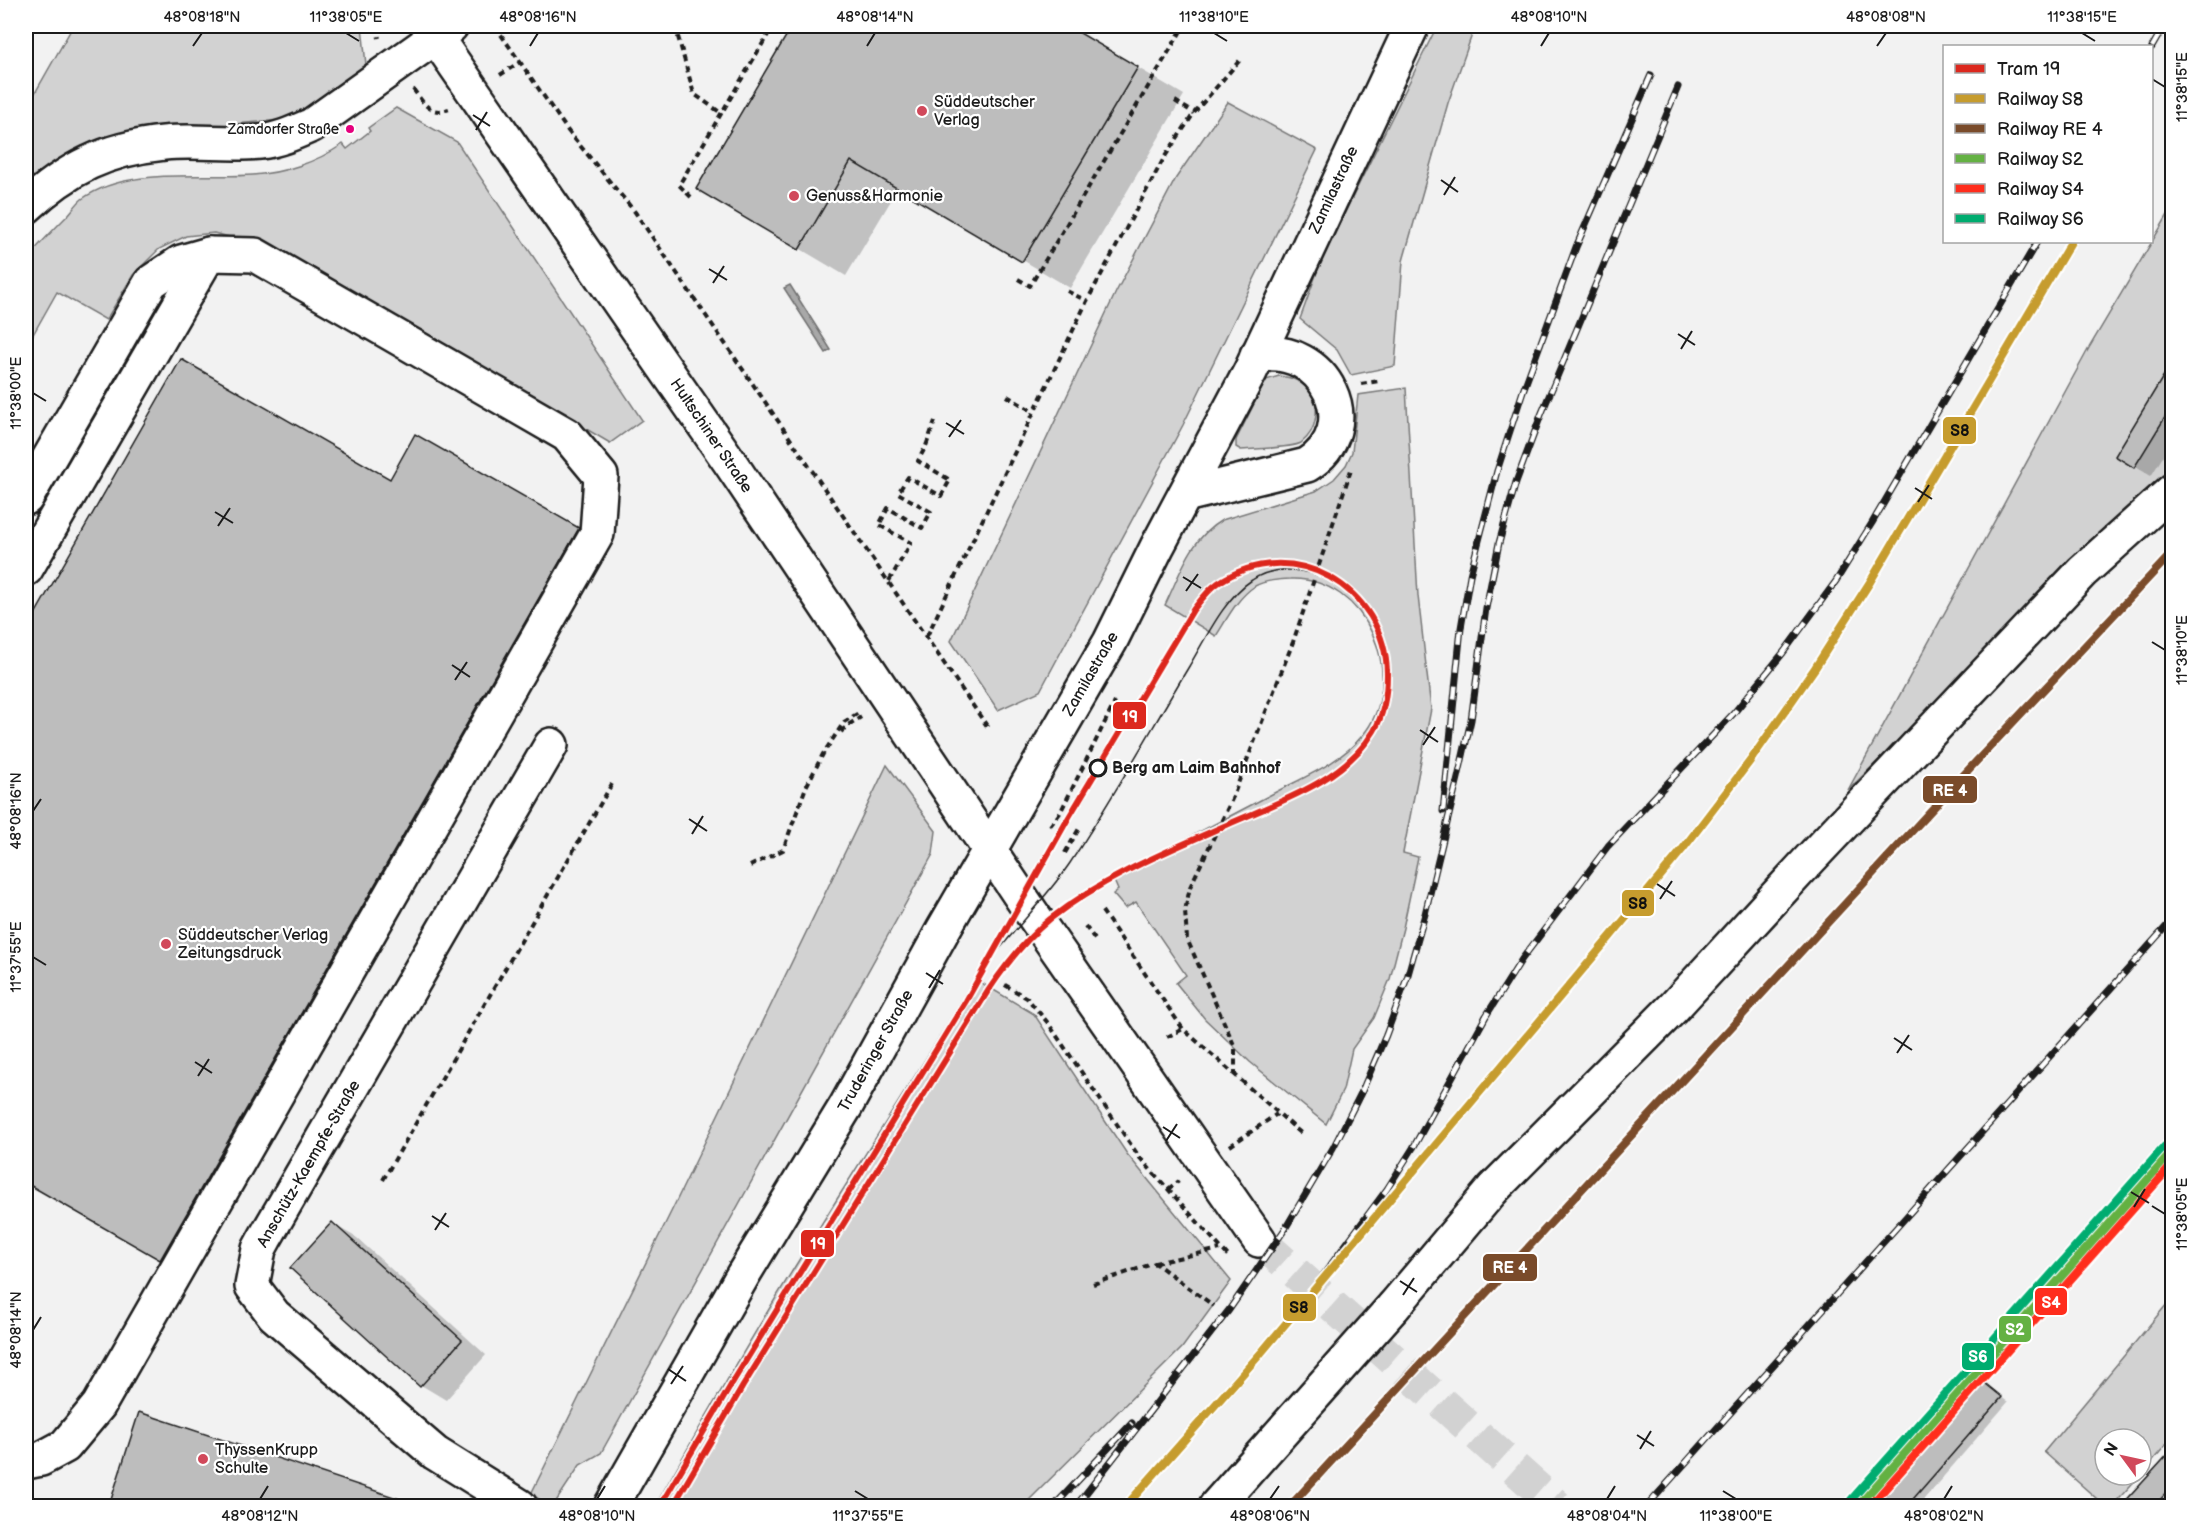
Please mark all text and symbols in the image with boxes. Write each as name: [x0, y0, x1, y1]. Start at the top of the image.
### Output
text: 48°08'18"N: [163, 8, 241, 27]
text: 11°38'05"E: [310, 8, 382, 27]
text: 48°08'16"N: [499, 8, 577, 27]
text: 48°08'14"N: [836, 8, 914, 27]
text: 11°38'10"E: [1179, 8, 1249, 27]
text: 48°08'10"N: [1510, 8, 1588, 27]
text: 48°08'08"N: [1846, 8, 1926, 27]
text: 11°38'15"E: [2047, 8, 2117, 27]
legend: [1943, 45, 2153, 243]
text: 11°38'15"E: [2173, 52, 2192, 122]
text: Tram 19: [1997, 59, 2060, 80]
text: Railway S8: [1997, 89, 2083, 110]
place label: Süddeutscher Verlag: [934, 93, 1035, 130]
marker: Süddeutscher Verlag: [915, 104, 929, 118]
text: Railway RE 4: [1997, 119, 2103, 140]
place label: Zamdorfer Straße: [227, 121, 339, 138]
marker: Zamdorfer Straße: [344, 123, 356, 135]
street label: Zamilastraße: [1305, 143, 1363, 238]
text: Railway S2: [1997, 149, 2084, 170]
text: Railway S4: [1997, 179, 2084, 200]
place label: Genuss&Harmonie: [806, 187, 943, 206]
marker: Genuss&Harmonie: [787, 189, 801, 203]
text: Railway S6: [1997, 209, 2084, 230]
text: 11°38'00"E: [7, 356, 26, 429]
street label: Hultschiner Straße: [666, 375, 757, 497]
line badge: S8: [1942, 416, 1977, 445]
text: S8: [1950, 422, 1970, 441]
text: 11°38'10"E: [2173, 615, 2192, 685]
street label: Zamilastraße: [1059, 628, 1123, 720]
line badge: 19: [1112, 701, 1147, 730]
text: 19: [1122, 708, 1138, 727]
marker: Berg am Laim Bahnhof: [1089, 759, 1107, 777]
place label: Berg am Laim Bahnhof: [1112, 759, 1282, 778]
text: 48°08'16"N: [7, 772, 26, 850]
line badge: RE 4: [1922, 775, 1978, 804]
text: RE 4: [1932, 782, 1968, 801]
line badge: S8: [1621, 889, 1655, 917]
text: S8: [1628, 895, 1648, 914]
text: 11°37'55"E: [7, 921, 26, 993]
place label: Süddeutscher Verlag Zeitungsdruck: [177, 926, 328, 963]
marker: Süddeutscher Verlag Zeitungsdruck: [159, 937, 173, 951]
street label: Truderinger Straße: [835, 986, 918, 1115]
street label: Anschütz-Kaempfe-Straße: [253, 1077, 365, 1251]
text: 11°38'05"E: [2173, 1178, 2192, 1250]
line badge: 19: [800, 1229, 835, 1258]
text: 19: [810, 1235, 826, 1254]
line badge: RE 4: [1482, 1253, 1538, 1282]
text: RE 4: [1492, 1259, 1528, 1278]
line badge: S4: [2034, 1287, 2068, 1316]
text: 48°08'14"N: [7, 1291, 26, 1369]
line badge: S8: [1282, 1293, 1317, 1322]
text: S4: [2041, 1294, 2061, 1313]
text: S8: [1289, 1299, 1309, 1318]
line badge: S2: [1998, 1315, 2032, 1343]
text: S2: [2005, 1321, 2025, 1340]
line badge: S6: [1961, 1342, 1995, 1371]
text: S6: [1968, 1348, 1988, 1367]
north arrow: [2093, 1427, 2153, 1487]
text: N: [2100, 1439, 2123, 1460]
place label: ThyssenKrupp Schulte: [215, 1441, 318, 1478]
marker: ThyssenKrupp Schulte: [196, 1452, 210, 1466]
text: 48°08'12"N: [221, 1507, 299, 1526]
text: 48°08'10"N: [558, 1507, 636, 1526]
text: 11°37'55"E: [832, 1507, 904, 1526]
text: 48°08'06"N: [1230, 1507, 1310, 1526]
text: 48°08'04"N: [1567, 1507, 1647, 1526]
text: 11°38'00"E: [1700, 1507, 1773, 1526]
text: 48°08'02"N: [1904, 1507, 1984, 1526]

